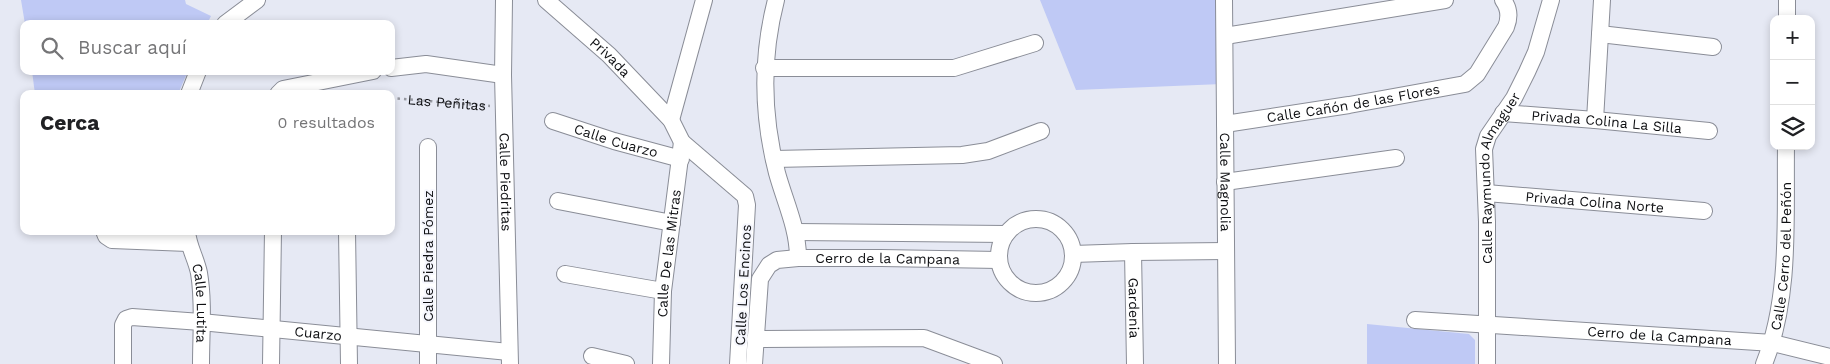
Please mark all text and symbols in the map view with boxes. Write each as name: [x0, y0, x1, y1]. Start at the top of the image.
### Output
map controls: [1770, 15, 1815, 150]
button: +: [1770, 15, 1815, 60]
search box: [20, 20, 395, 75]
icon: search: [38, 34, 66, 62]
street label: Privada: [587, 34, 634, 80]
text: Buscar aquí: [78, 36, 187, 59]
button: −: [1770, 60, 1815, 105]
street label: Calle Cañón de las Flores: [1266, 81, 1441, 125]
street label: Calle Raymundo Almaguer: [1476, 89, 1524, 264]
street label: Las Peñitas: [407, 91, 487, 114]
button: layers: [1770, 105, 1815, 150]
street label: Privada Colina La Silla: [1531, 107, 1683, 136]
text: Cerca: [40, 110, 99, 135]
text: 0 resultados: [277, 113, 375, 132]
street label: Calle Cuarzo: [572, 120, 660, 160]
street label: Calle Piedritas: [496, 132, 515, 232]
street label: Calle Magnolia: [1217, 132, 1234, 232]
street label: Calle Cerro del Peñón: [1767, 182, 1794, 332]
street label: Calle De las Mitras: [654, 188, 684, 318]
street label: Privada Colina Norte: [1525, 188, 1665, 216]
street label: Calle Piedra Pómez: [420, 190, 436, 322]
street label: Calle Los Encinos: [732, 224, 754, 346]
street label: Cerro de la Campana: [815, 250, 960, 267]
street label: Calle Lutita: [189, 262, 210, 343]
street label: Gardenia: [1125, 277, 1143, 339]
street label: Cuarzo: [294, 323, 343, 344]
street label: Cerro de la Campana: [1587, 323, 1732, 348]

